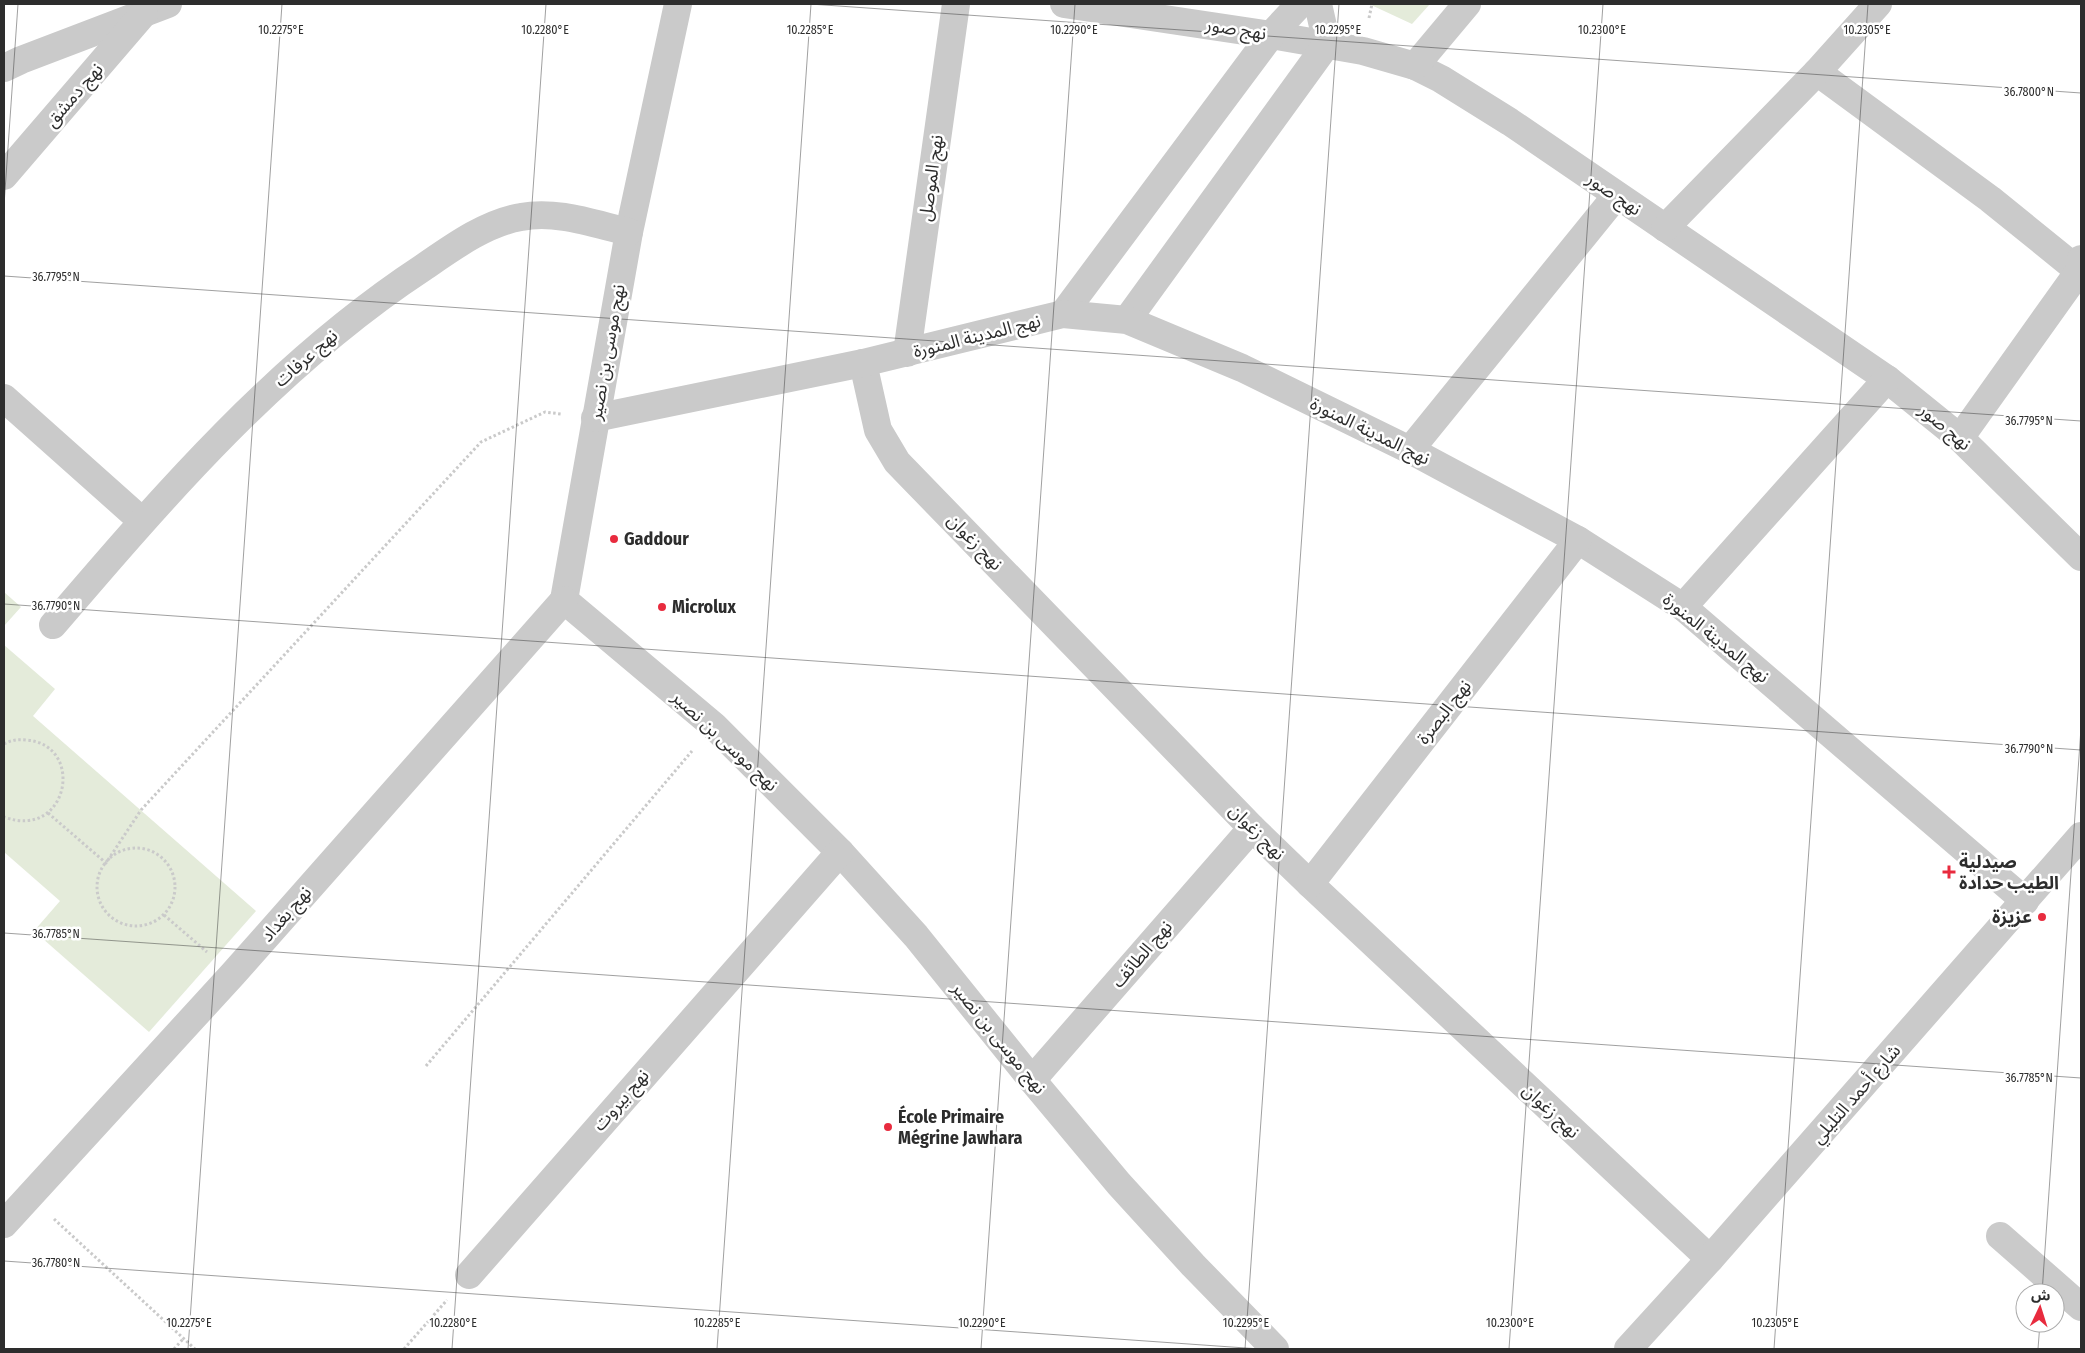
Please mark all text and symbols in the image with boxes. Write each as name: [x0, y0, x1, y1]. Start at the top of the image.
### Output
street label: نهج صور: [1203, 13, 1268, 47]
text: 10.2275°E: [258, 23, 304, 37]
text: 10.2280°E: [521, 23, 569, 37]
text: 10.2285°E: [787, 23, 834, 37]
text: 10.2290°E: [1050, 23, 1098, 37]
text: 10.2295°E: [1315, 23, 1362, 37]
text: 10.2300°E: [1578, 23, 1626, 37]
text: 10.2305°E: [1843, 23, 1891, 37]
street label: نهج دمشق: [40, 58, 109, 133]
text: 36.7800°N: [2004, 85, 2054, 99]
street label: نهج الموصل: [914, 133, 950, 223]
street label: نهج صور: [1581, 167, 1646, 222]
text: 36.7795°N: [32, 270, 80, 284]
street label: نهج موسى بن نصير: [584, 282, 632, 423]
street label: نهج المدينة المنورة: [911, 310, 1043, 364]
street label: نهج عرفات: [270, 325, 343, 393]
street label: نهج المدينة المنورة: [1306, 392, 1434, 471]
street label: نهج صور: [1912, 398, 1976, 457]
text: 36.7795°N: [2005, 414, 2053, 428]
street label: نهج زغوان: [941, 509, 1007, 576]
place label: Gaddour: [624, 528, 689, 550]
marker: Gaddour: [608, 533, 620, 545]
street label: نهج المدينة المنورة: [1657, 588, 1774, 689]
place label: Microlux: [672, 596, 736, 618]
text: 36.7790°N: [32, 599, 80, 613]
marker: Microlux: [656, 601, 668, 613]
street label: نهج البصرة: [1412, 675, 1478, 750]
street label: نهج موسى بن نصير: [665, 685, 783, 797]
text: 36.7790°N: [2005, 742, 2053, 756]
street label: نهج زغوان: [1223, 799, 1290, 866]
place label: صيدلية الطيب حدادة: [1959, 851, 2059, 894]
marker: صيدلية الطيب حدادة: [1943, 866, 1955, 878]
street label: نهج بغداد: [256, 882, 318, 948]
place label: عزيزة: [1992, 906, 2032, 928]
marker: عزيزة: [2036, 911, 2048, 923]
street label: نهج الطائف: [1107, 916, 1179, 993]
text: 36.7785°N: [32, 927, 80, 941]
street label: نهج موسى بن نصير: [945, 977, 1051, 1100]
street label: شارع أحمد التليلي: [1807, 1040, 1908, 1150]
street label: نهج بيروت: [588, 1065, 655, 1137]
text: 36.7785°N: [2005, 1071, 2053, 1085]
street label: نهج زغوان: [1516, 1079, 1584, 1144]
place label: École Primaire Mégrine Jawhara: [898, 1105, 1022, 1149]
marker: École Primaire Mégrine Jawhara: [882, 1121, 894, 1133]
text: 36.7780°N: [32, 1256, 80, 1270]
north arrow: [2015, 1283, 2065, 1333]
text: ش: [2031, 1286, 2051, 1305]
text: 10.2275°E: [166, 1316, 212, 1330]
text: 10.2280°E: [429, 1316, 477, 1330]
text: 10.2285°E: [694, 1316, 741, 1330]
text: 10.2290°E: [958, 1316, 1006, 1330]
text: 10.2295°E: [1223, 1316, 1270, 1330]
text: 10.2300°E: [1486, 1316, 1534, 1330]
text: 10.2305°E: [1751, 1316, 1799, 1330]

